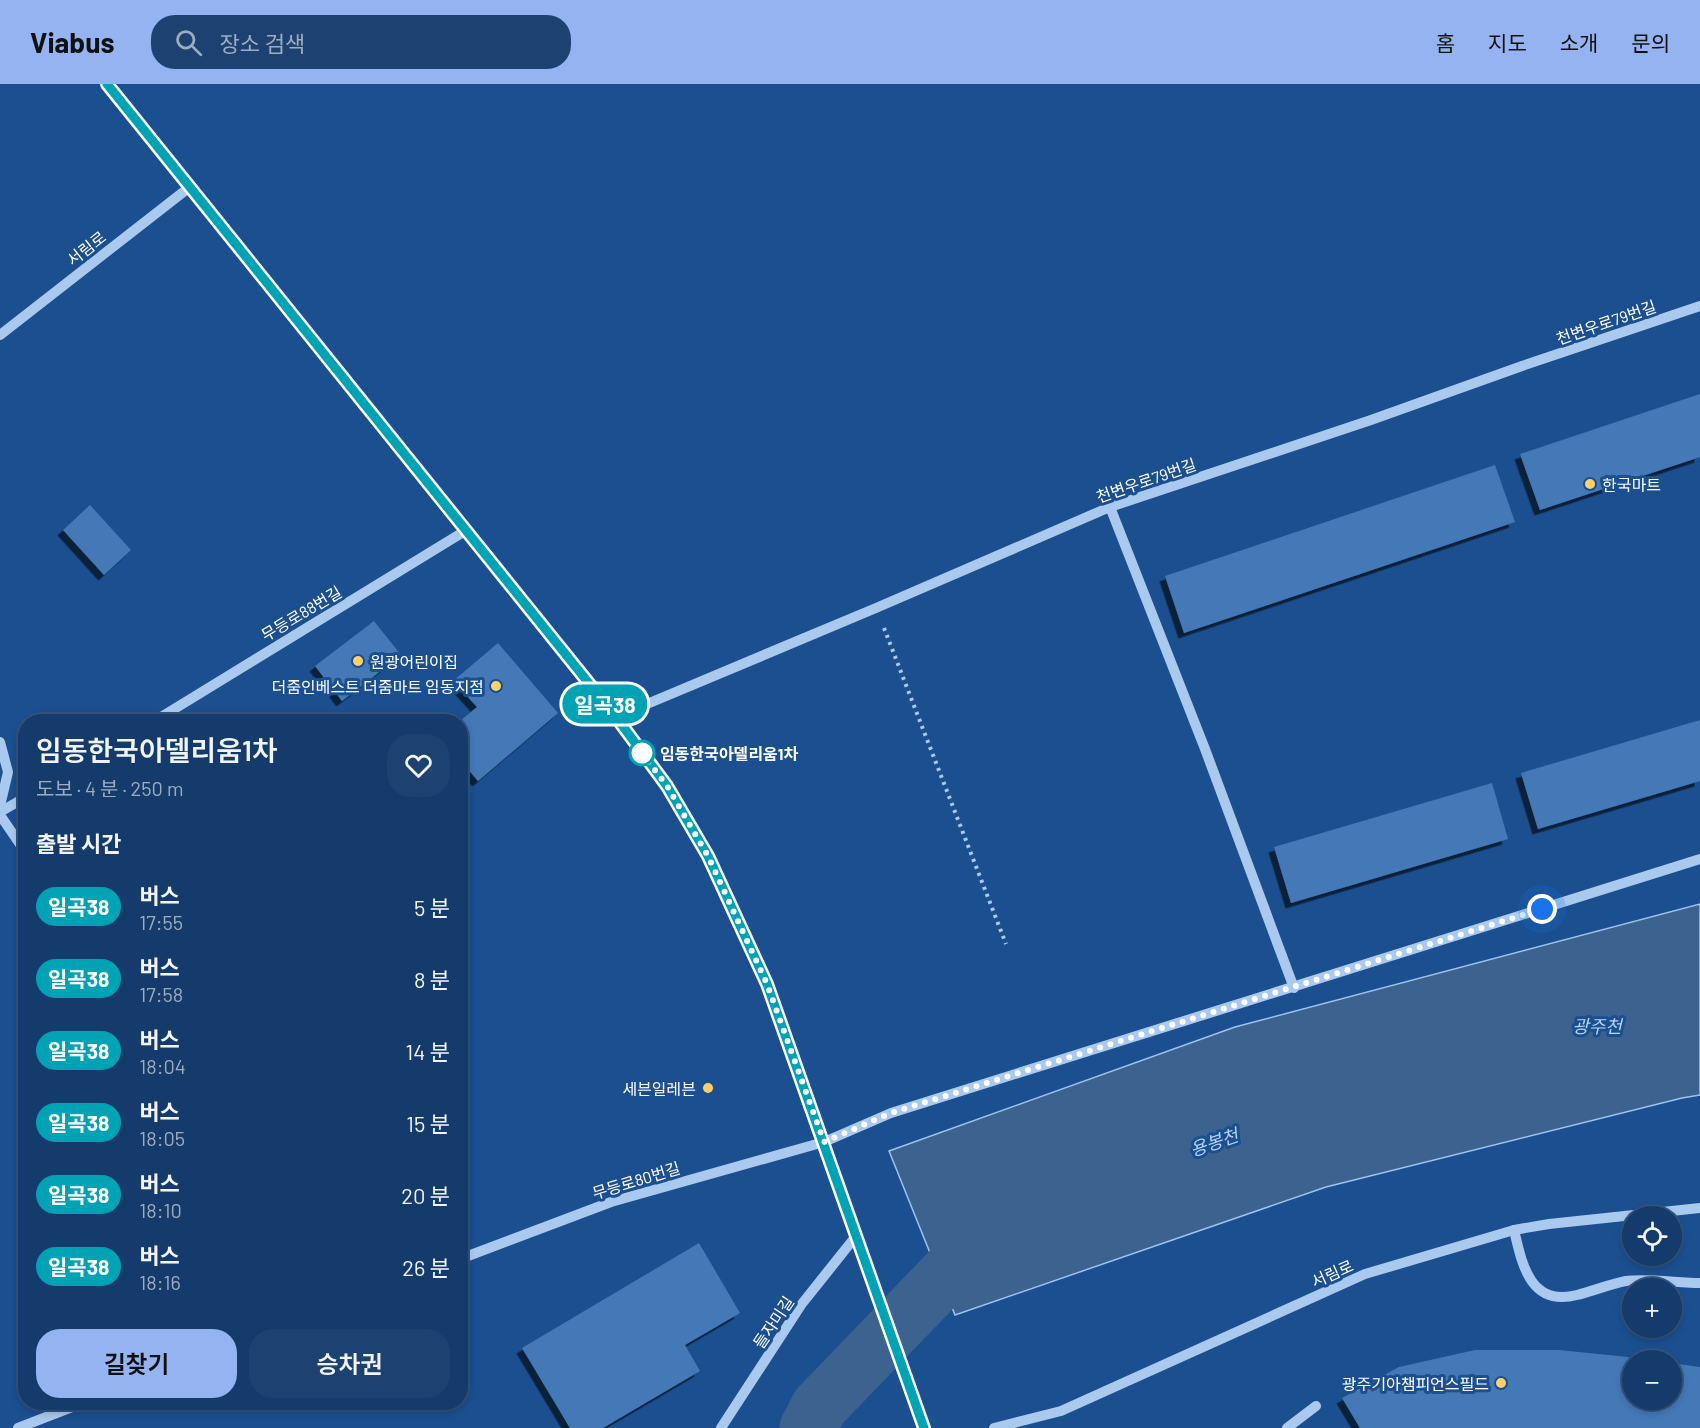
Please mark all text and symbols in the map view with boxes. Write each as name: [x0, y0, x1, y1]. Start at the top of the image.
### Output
search box: [151, 15, 571, 69]
text: Viabus: [30, 25, 115, 59]
icon: search: [172, 26, 205, 59]
text: 장소 검색: [220, 30, 305, 56]
text: 홈: [1436, 30, 1455, 55]
text: 지도: [1488, 30, 1527, 55]
text: 소개: [1560, 30, 1598, 55]
text: 문의: [1631, 30, 1670, 55]
street label: 서림로: [63, 227, 109, 269]
street label: 천변우로79번길: [1554, 296, 1658, 348]
street label: 천변우로79번길: [1094, 454, 1198, 506]
place label: 한국마트: [1602, 475, 1661, 494]
marker: 한국마트: [1583, 477, 1597, 491]
street label: 무등로88번길: [257, 582, 345, 644]
place label: 원광어린이집: [370, 652, 458, 671]
marker: 원광어린이집: [351, 654, 365, 668]
place label: 더줌인베스트 더줌마트 임동지점: [272, 677, 484, 696]
marker: 더줌인베스트 더줌마트 임동지점: [489, 679, 503, 693]
line badge: 일곡38: [563, 684, 647, 724]
text: 일곡38: [574, 692, 636, 717]
text: 임동한국아델리움1차: [36, 733, 278, 767]
button: heart: [387, 734, 450, 797]
marker: 임동한국아델리움1차: [629, 740, 655, 766]
place label: 임동한국아델리움1차: [660, 744, 798, 763]
text: 도보 · 4 분 · 250 m: [36, 776, 183, 800]
text: 출발 시간: [36, 830, 121, 856]
text: 버스: [139, 882, 180, 908]
text: 일곡38: [48, 894, 109, 919]
text: 5 분: [414, 894, 450, 920]
your location: [1527, 894, 1557, 924]
text: 17:55: [139, 910, 183, 934]
text: 버스: [139, 954, 180, 980]
text: 일곡38: [48, 966, 109, 991]
text: 8 분: [414, 966, 450, 992]
text: 17:58: [139, 982, 183, 1006]
water label: 광주천: [1572, 1015, 1624, 1037]
text: 버스: [139, 1026, 180, 1052]
text: 일곡38: [48, 1038, 109, 1063]
text: 14 분: [406, 1038, 450, 1064]
text: 18:04: [139, 1054, 186, 1078]
place label: 세븐일레븐: [622, 1079, 696, 1098]
marker: 세븐일레븐: [701, 1081, 715, 1095]
text: 버스: [139, 1098, 180, 1124]
text: 일곡38: [48, 1110, 109, 1135]
text: 15 분: [406, 1110, 450, 1136]
water label: 용봉천: [1187, 1123, 1243, 1160]
text: 18:05: [139, 1126, 185, 1150]
street label: 무등로80번길: [590, 1158, 682, 1202]
text: 버스: [139, 1170, 180, 1196]
text: 일곡38: [48, 1182, 109, 1207]
text: 20 분: [401, 1182, 450, 1208]
text: 18:10: [139, 1198, 182, 1222]
map controls: [1622, 1206, 1682, 1410]
button: locate: [1622, 1206, 1682, 1266]
text: 버스: [139, 1242, 180, 1268]
text: 일곡38: [48, 1254, 109, 1279]
text: 26 분: [402, 1254, 450, 1280]
street label: 서림로: [1308, 1255, 1356, 1291]
text: 18:16: [139, 1270, 181, 1294]
button: +: [1622, 1278, 1682, 1338]
street label: 들자미길: [749, 1292, 797, 1352]
button: 길찾기: [36, 1329, 237, 1398]
button: 승차권: [249, 1329, 450, 1398]
button: −: [1622, 1350, 1682, 1410]
place label: 광주기아챔피언스필드: [1342, 1374, 1489, 1393]
marker: 광주기아챔피언스필드: [1494, 1376, 1508, 1390]

